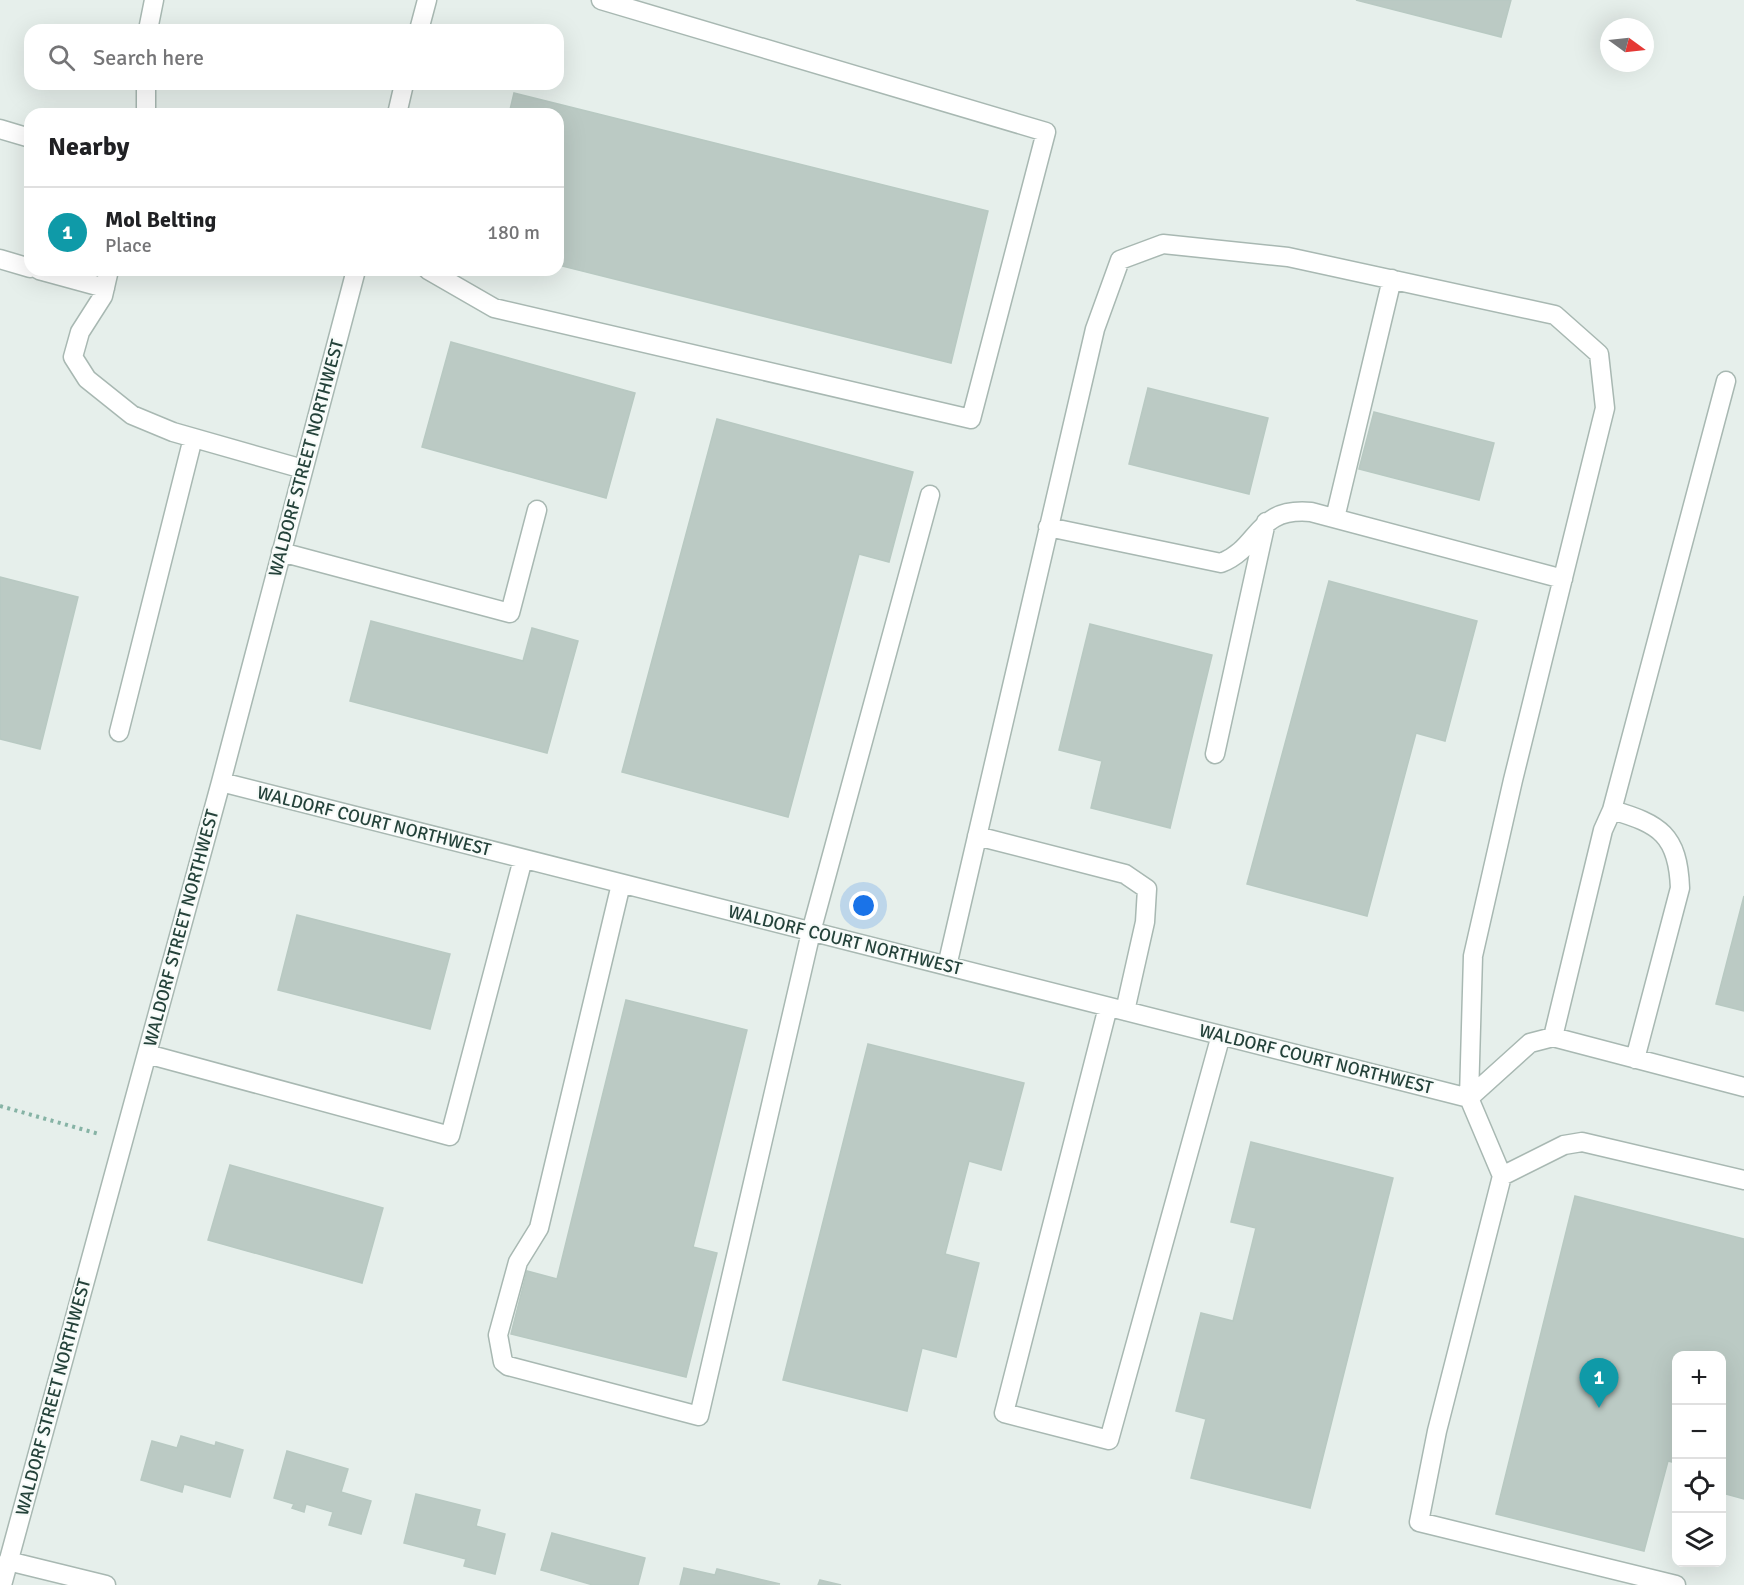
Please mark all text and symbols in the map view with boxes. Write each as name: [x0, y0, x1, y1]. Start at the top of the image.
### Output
north arrow: [1600, 18, 1654, 72]
search box: [24, 24, 564, 90]
icon: search: [45, 41, 78, 74]
text: Search here: [93, 44, 204, 71]
text: Nearby: [48, 131, 129, 163]
text: Mol Belting: [105, 206, 216, 233]
text: 1: [62, 220, 73, 245]
text: 180 m: [487, 220, 540, 245]
text: Place: [105, 233, 152, 258]
street label: WALDORF STREET NORTHWEST: [264, 337, 348, 579]
street label: WALDORF COURT NORTHWEST: [255, 781, 493, 861]
street label: WALDORF STREET NORTHWEST: [139, 807, 223, 1049]
your location: [849, 891, 878, 920]
street label: WALDORF COURT NORTHWEST: [726, 900, 964, 980]
street label: WALDORF COURT NORTHWEST: [1197, 1019, 1435, 1099]
street label: WALDORF STREET NORTHWEST: [11, 1276, 95, 1518]
map controls: [1672, 1351, 1726, 1567]
button: +: [1672, 1351, 1726, 1405]
pin: 1: [1580, 1358, 1618, 1408]
button: −: [1672, 1405, 1726, 1459]
button: locate: [1672, 1459, 1726, 1513]
button: layers: [1672, 1513, 1726, 1567]

